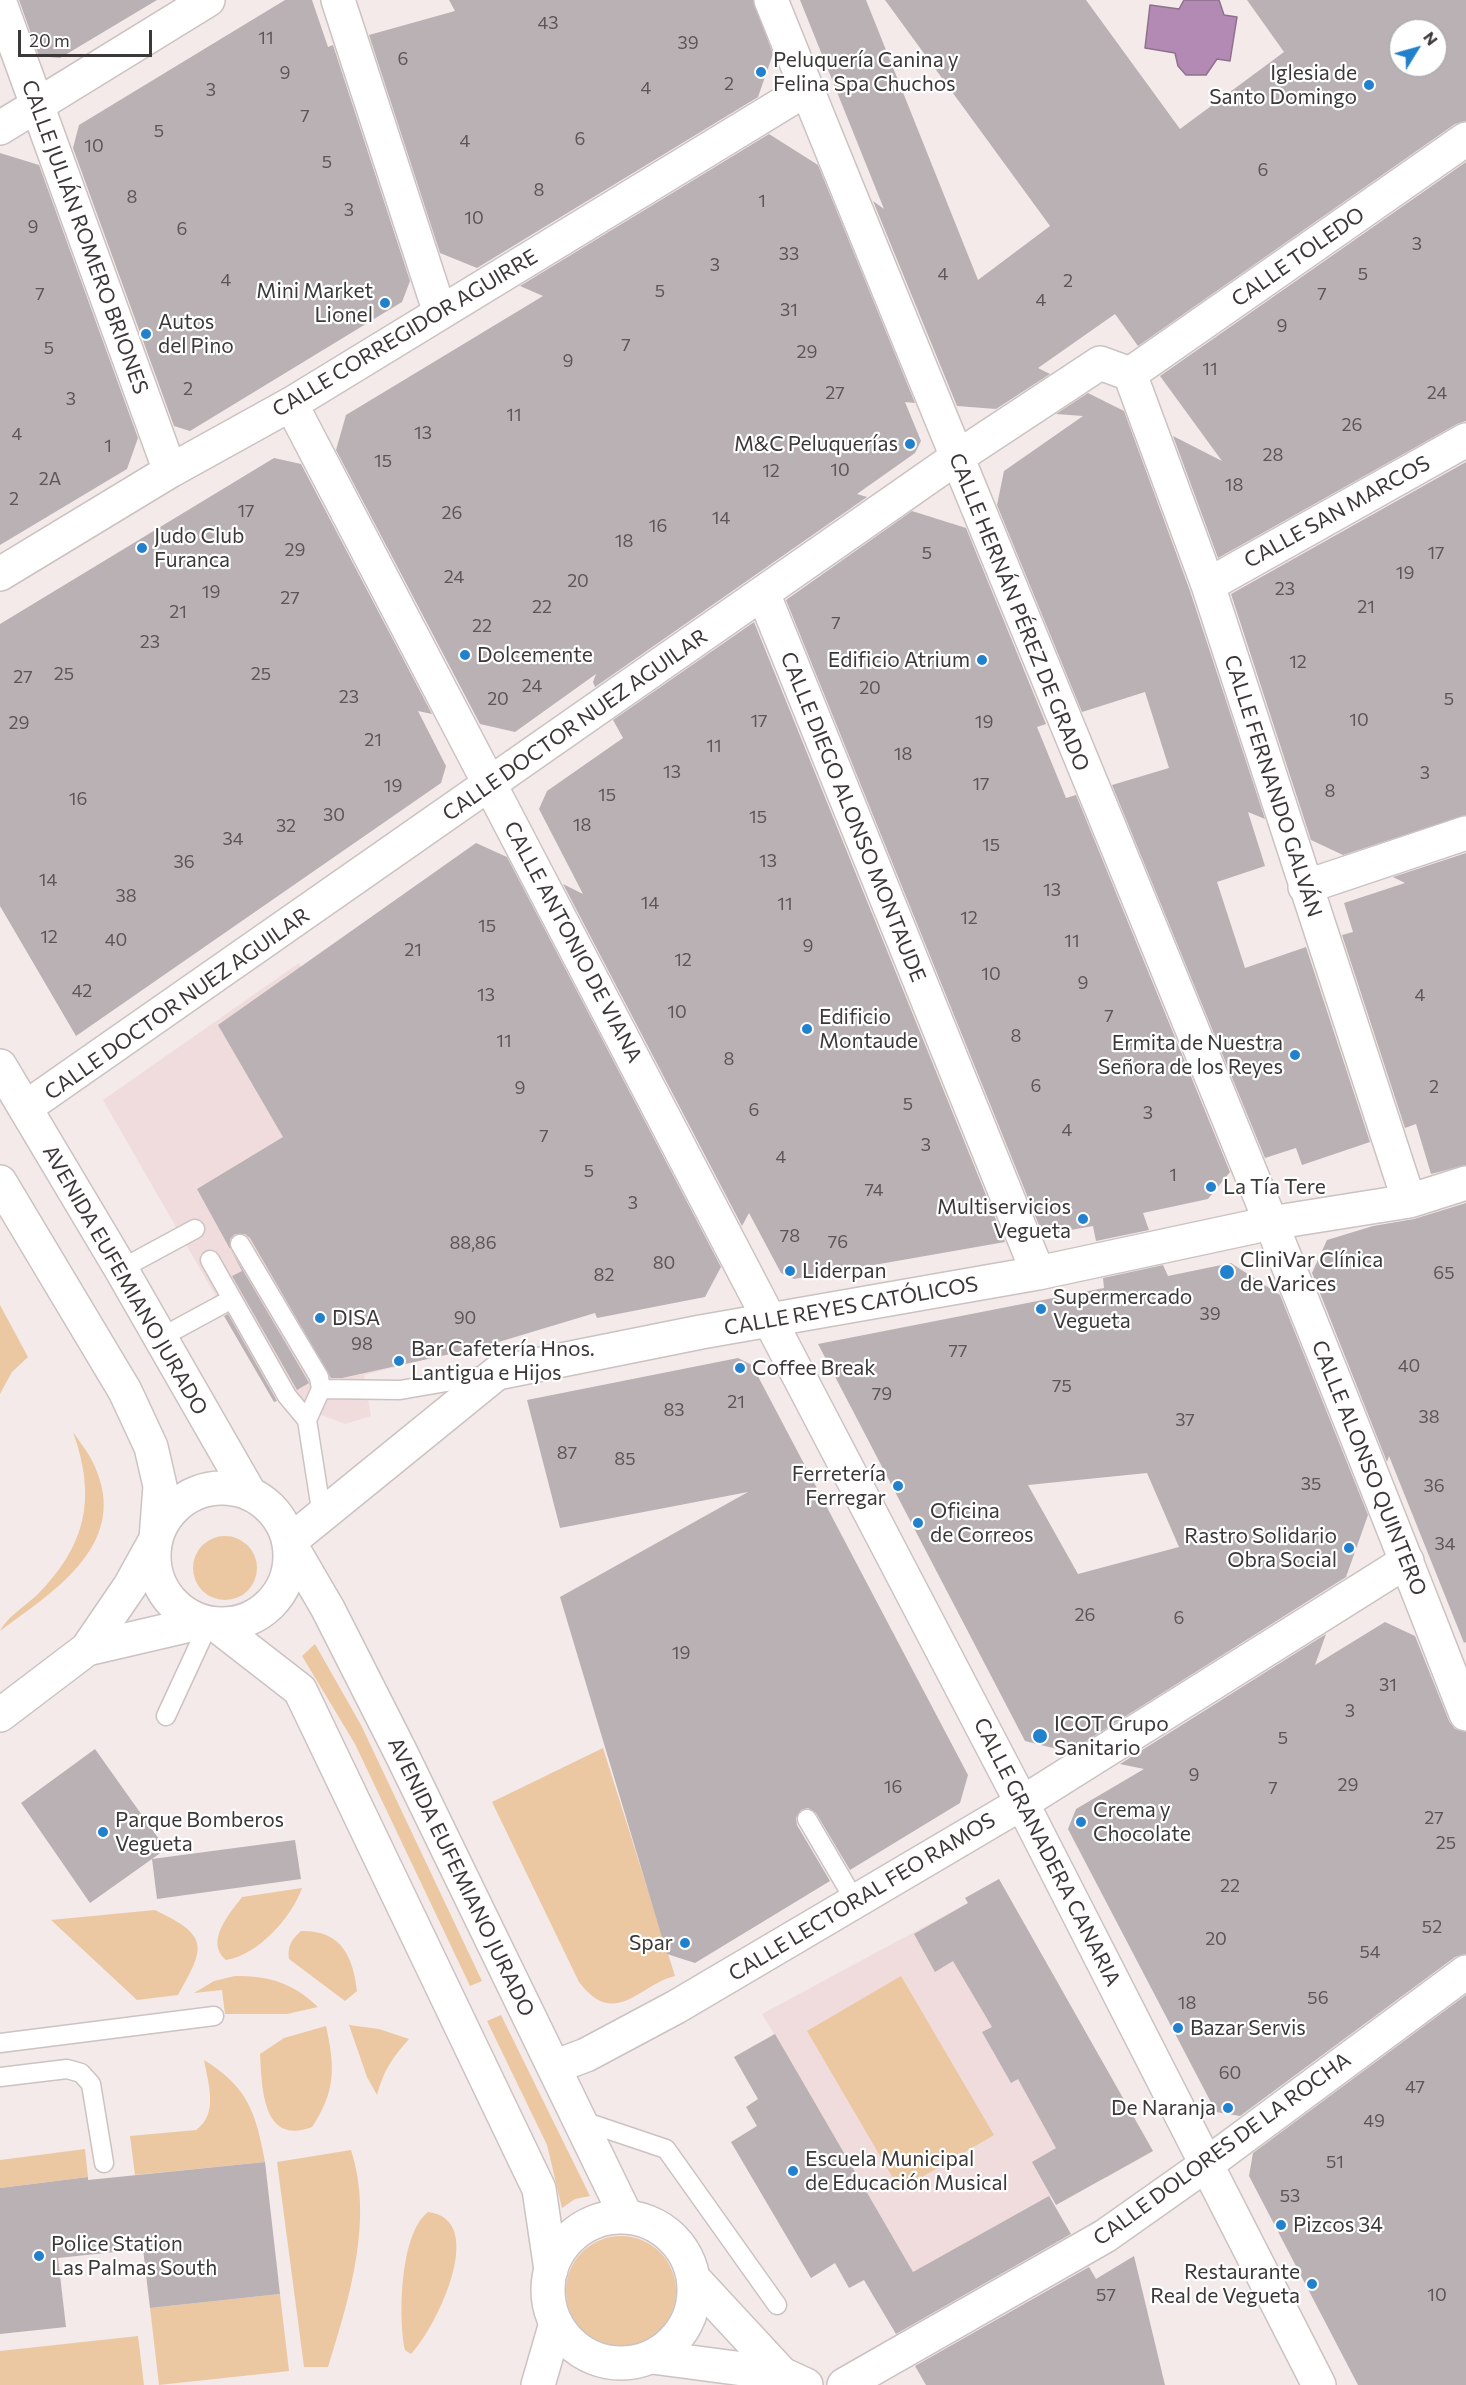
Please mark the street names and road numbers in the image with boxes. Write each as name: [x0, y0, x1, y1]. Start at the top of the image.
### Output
street label: CALLE JULIÁN ROMERO BRIONES: [16, 77, 154, 397]
street label: CALLE TOLEDO: [1227, 202, 1369, 312]
street label: CALLE CORREGIDOR AGUIRRE: [268, 244, 542, 422]
street label: CALLE HERNÁN PÉREZ DE GRADO: [944, 449, 1094, 775]
street label: CALLE SAN MARCOS: [1240, 450, 1434, 574]
street label: CALLE DOCTOR NUEZ AGUILAR: [438, 624, 712, 826]
street label: CALLE DIEGO ALONSO MONTAUDE: [775, 648, 931, 986]
street label: CALLE FERNANDO GALVÁN: [1219, 652, 1327, 920]
street label: CALLE ANTONIO DE VIANA: [499, 817, 647, 1067]
street label: CALLE DOCTOR NUEZ AGUILAR: [40, 903, 314, 1105]
street label: AVENIDA EUFEMIANO JURADO: [37, 1141, 213, 1419]
street label: CALLE REYES CATÓLICOS: [722, 1271, 980, 1341]
street label: CALLE ALONSO QUINTERO: [1306, 1337, 1432, 1599]
street label: CALLE GRANADERA CANARIA: [968, 1714, 1126, 1990]
street label: AVENIDA EUFEMIANO JURADO: [382, 1733, 540, 2021]
street label: CALLE LECTORAL FEO RAMOS: [724, 1807, 1000, 1987]
street label: CALLE DOLORES DE LA ROCHA: [1089, 2047, 1355, 2251]

